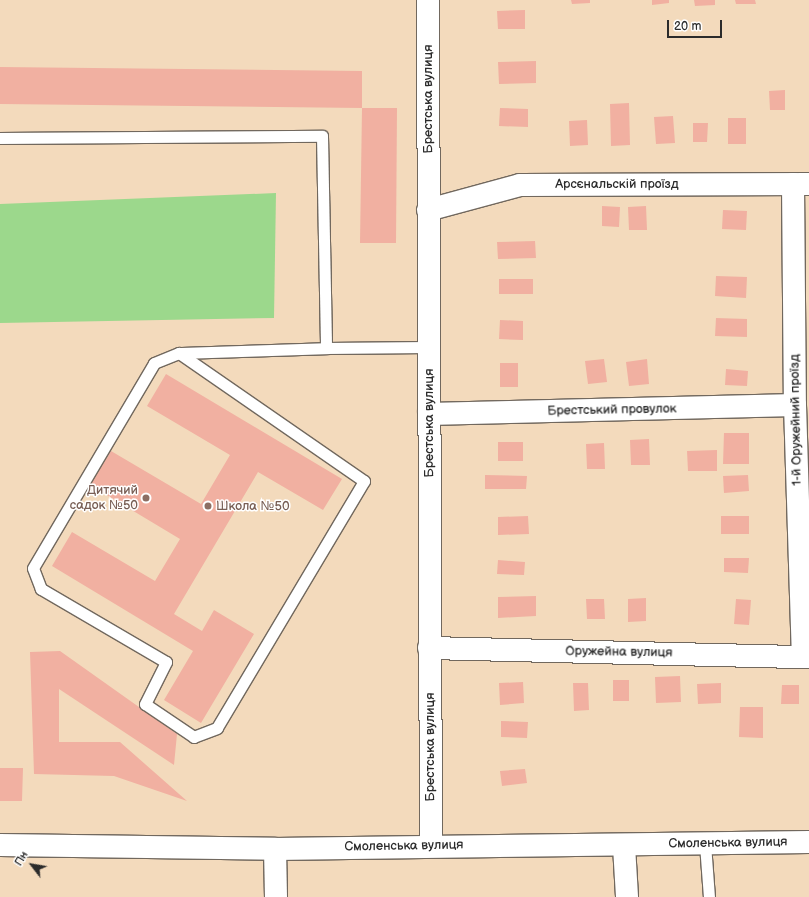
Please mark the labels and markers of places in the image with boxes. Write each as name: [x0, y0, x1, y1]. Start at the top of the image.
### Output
place label: Дитячий садок №50: [70, 483, 138, 514]
marker: Дитячий садок №50: [141, 493, 151, 503]
place label: Школа №50: [216, 498, 290, 514]
marker: Школа №50: [203, 501, 213, 511]

